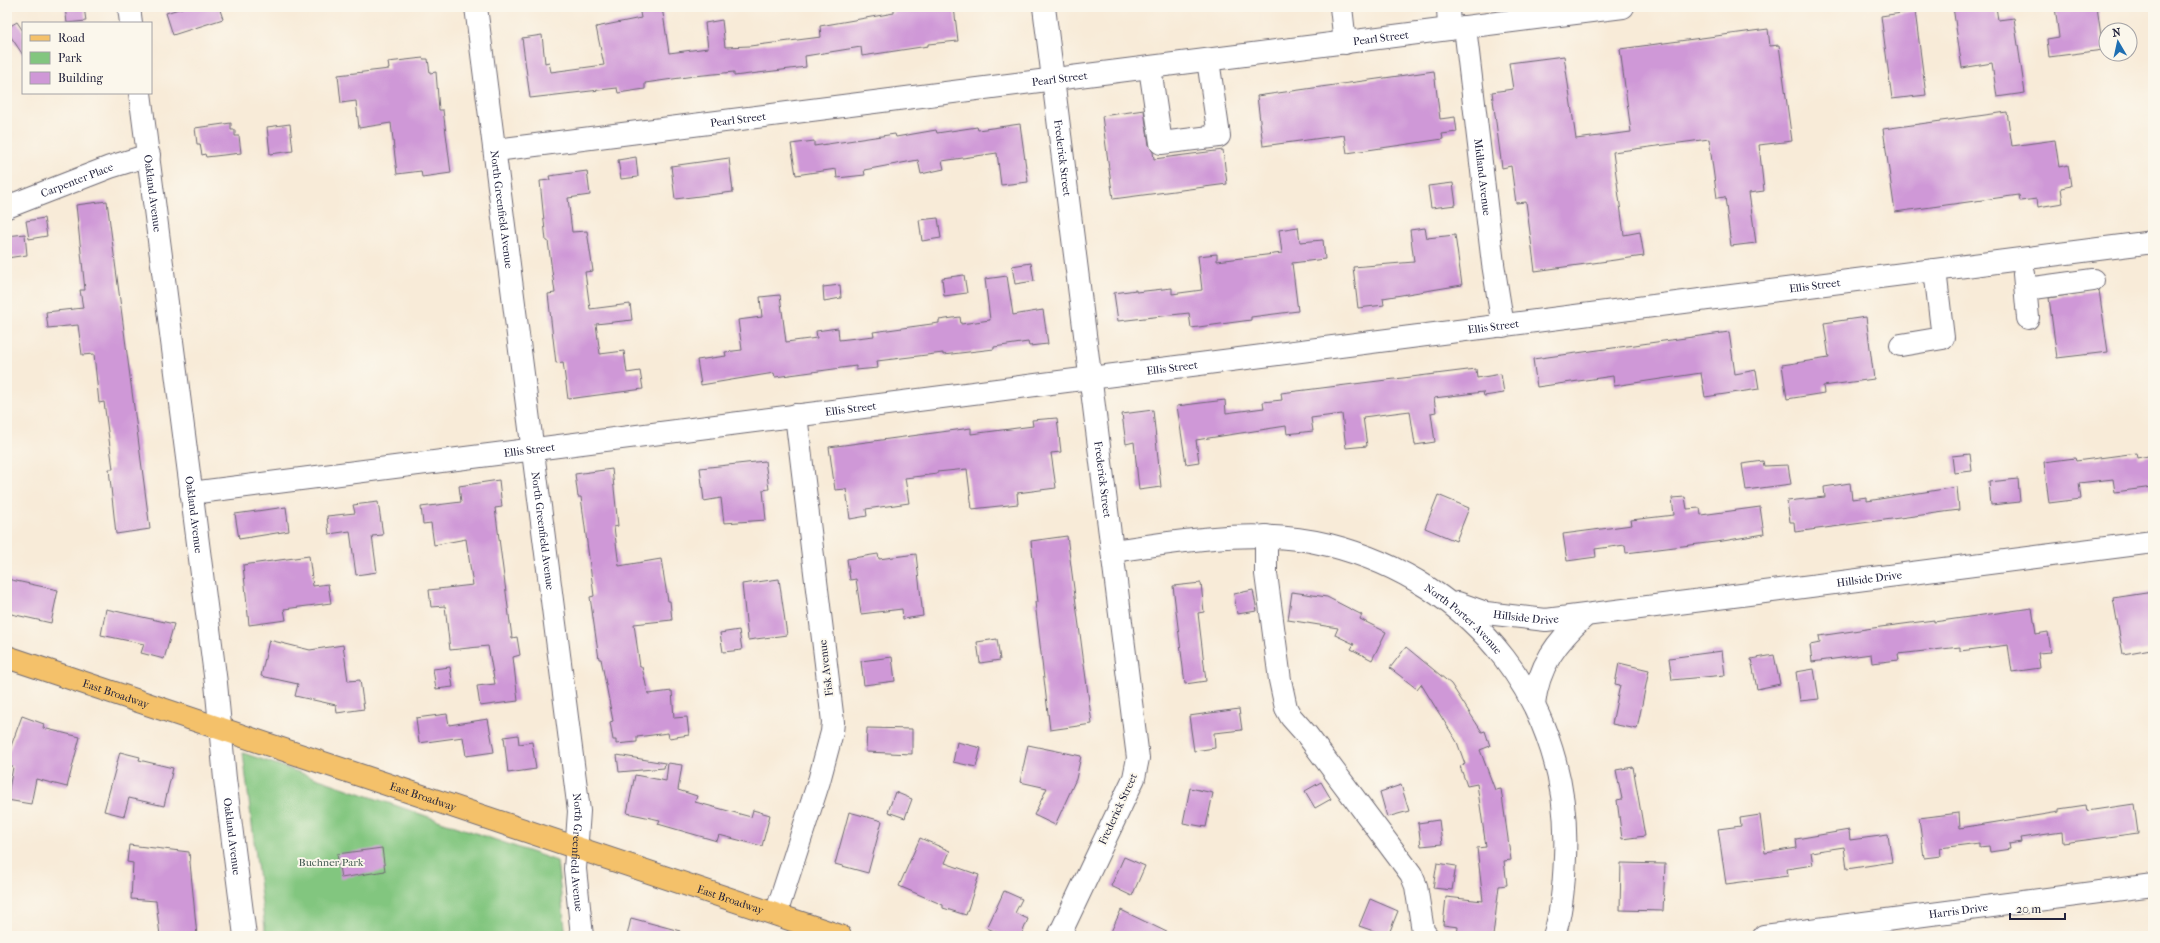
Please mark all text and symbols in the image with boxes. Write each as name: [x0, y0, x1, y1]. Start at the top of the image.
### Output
legend: [22, 22, 152, 94]
north arrow: [2098, 22, 2138, 62]
text: N: [2111, 25, 2122, 40]
street label: Pearl Street: [1352, 28, 1410, 48]
text: Road: [58, 31, 85, 45]
text: Park: [58, 51, 83, 65]
street label: Pearl Street: [1031, 69, 1088, 88]
text: Building: [58, 71, 103, 85]
street label: Pearl Street: [709, 109, 767, 129]
street label: Frederick Street: [1052, 119, 1074, 197]
street label: Midland Avenue: [1472, 138, 1494, 217]
street label: North Greenfield Avenue: [488, 150, 516, 270]
street label: Oakland Avenue: [141, 154, 164, 233]
street label: Carpenter Place: [39, 160, 115, 200]
street label: Ellis Street: [1788, 276, 1841, 295]
street label: Ellis Street: [1467, 317, 1520, 336]
street label: Ellis Street: [1146, 358, 1198, 377]
street label: Ellis Street: [824, 399, 877, 418]
street label: Ellis Street: [503, 440, 556, 459]
street label: Frederick Street: [1092, 440, 1114, 519]
street label: North Greenfield Avenue: [529, 471, 557, 591]
street label: Oakland Avenue: [183, 475, 206, 555]
street label: Hillside Drive: [1836, 568, 1903, 589]
street label: North Porter Avenue: [1422, 581, 1505, 657]
street label: Hillside Drive: [1492, 607, 1560, 627]
street label: Fisk Avenue: [816, 639, 836, 697]
street label: East Broadway: [81, 676, 152, 711]
street label: Frederick Street: [1096, 771, 1140, 847]
street label: East Broadway: [388, 779, 459, 814]
street label: North Greenfield Avenue: [568, 792, 586, 913]
street label: Oakland Avenue: [221, 797, 244, 876]
park label: Buchner Park: [299, 856, 364, 869]
street label: East Broadway: [696, 882, 767, 917]
scale bar: [2010, 895, 2065, 921]
street label: Harris Drive: [1928, 900, 1989, 921]
text: 20 m: [2016, 902, 2041, 916]

